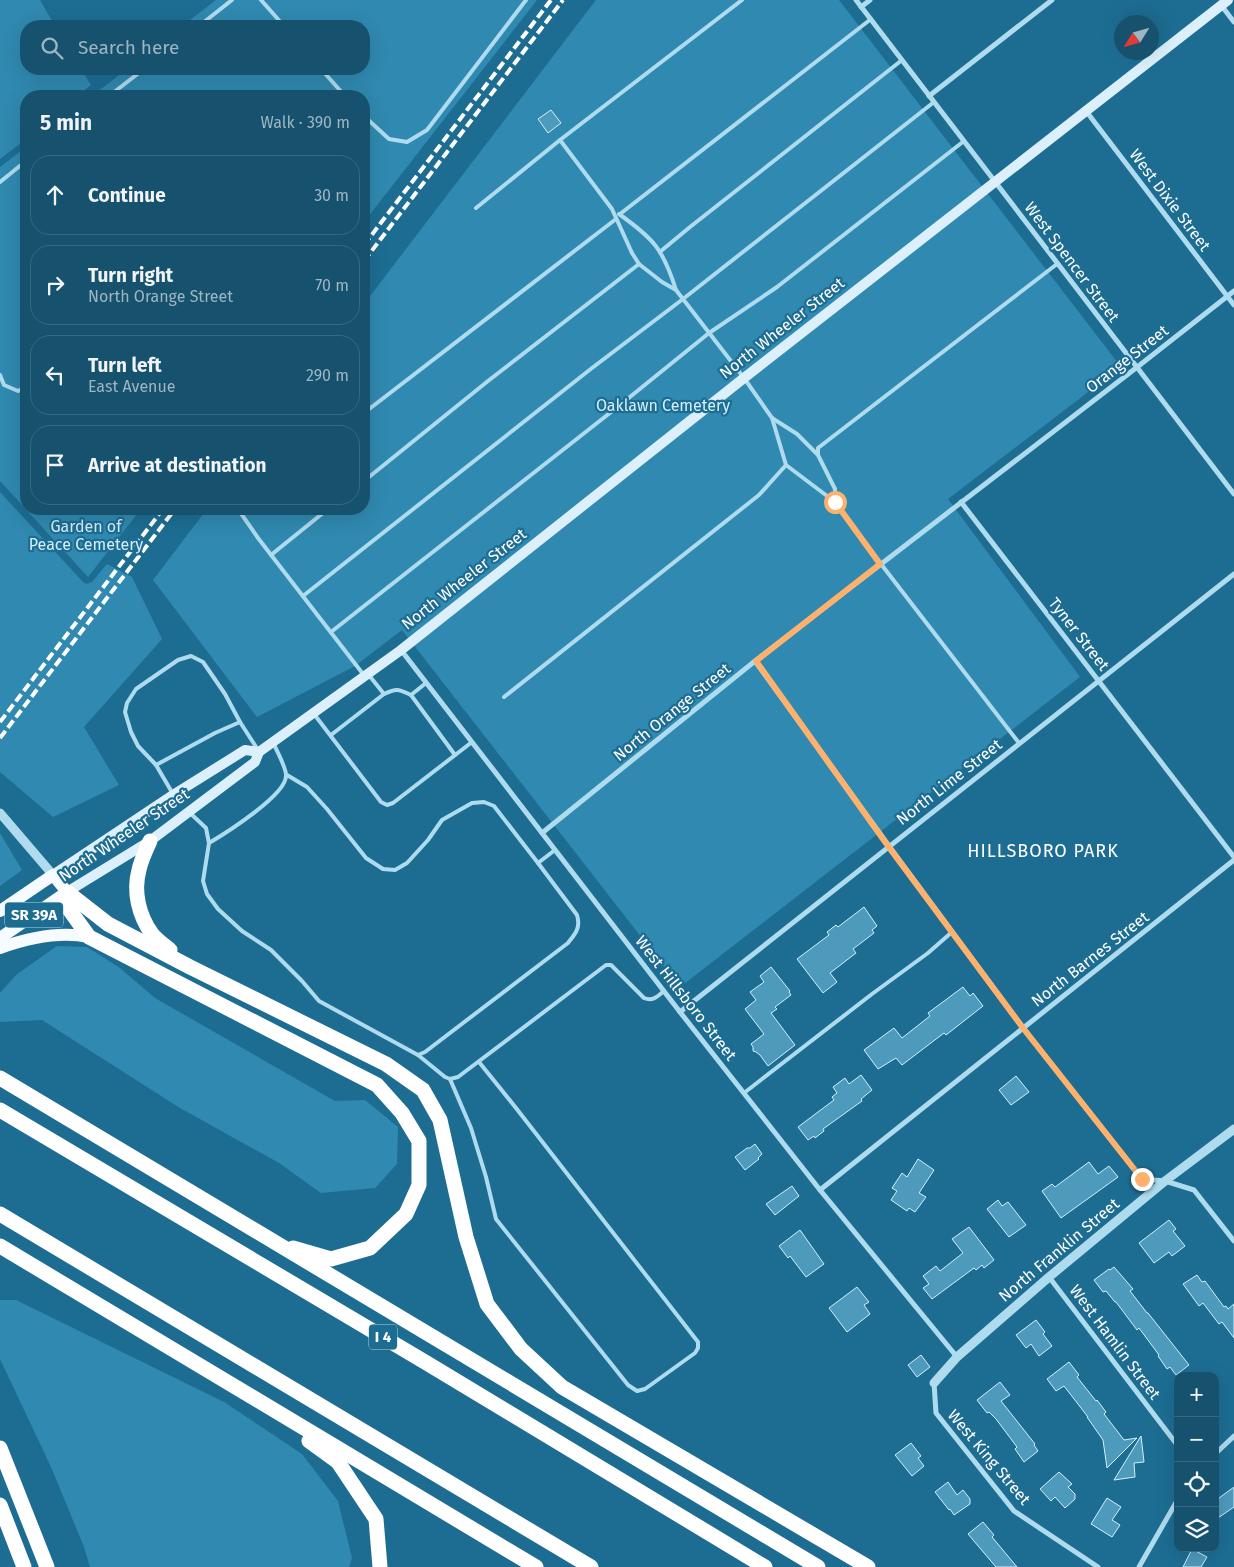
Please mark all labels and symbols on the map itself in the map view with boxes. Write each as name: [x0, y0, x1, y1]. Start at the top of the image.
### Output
north arrow: [1114, 15, 1159, 60]
street label: West Dixie Street: [1125, 145, 1215, 255]
street label: West Spencer Street: [1021, 198, 1123, 326]
street label: North Wheeler Street: [716, 273, 848, 383]
street label: Orange Street: [1082, 321, 1172, 397]
park label: Oaklawn Cemetery: [596, 396, 730, 415]
route start: [824, 491, 847, 514]
park label: Garden of Peace Cemetery: [29, 517, 143, 554]
street label: North Wheeler Street: [398, 524, 530, 634]
street label: Tyner Street: [1045, 594, 1114, 674]
street label: North Orange Street: [610, 659, 735, 765]
street label: North Lime Street: [893, 735, 1006, 829]
street label: North Wheeler Street: [55, 784, 193, 886]
district label: HILLSBORO PARK: [967, 840, 1119, 862]
road number: SR 39A: [5, 902, 63, 928]
street label: North Barnes Street: [1028, 907, 1153, 1011]
street label: West Hillsboro Street: [631, 932, 741, 1064]
route end: [1131, 1168, 1154, 1191]
street label: North Franklin Street: [995, 1194, 1123, 1306]
street label: West Hamlin Street: [1066, 1281, 1164, 1403]
road number: I 4: [369, 1324, 397, 1350]
street label: West King Street: [944, 1405, 1035, 1509]

